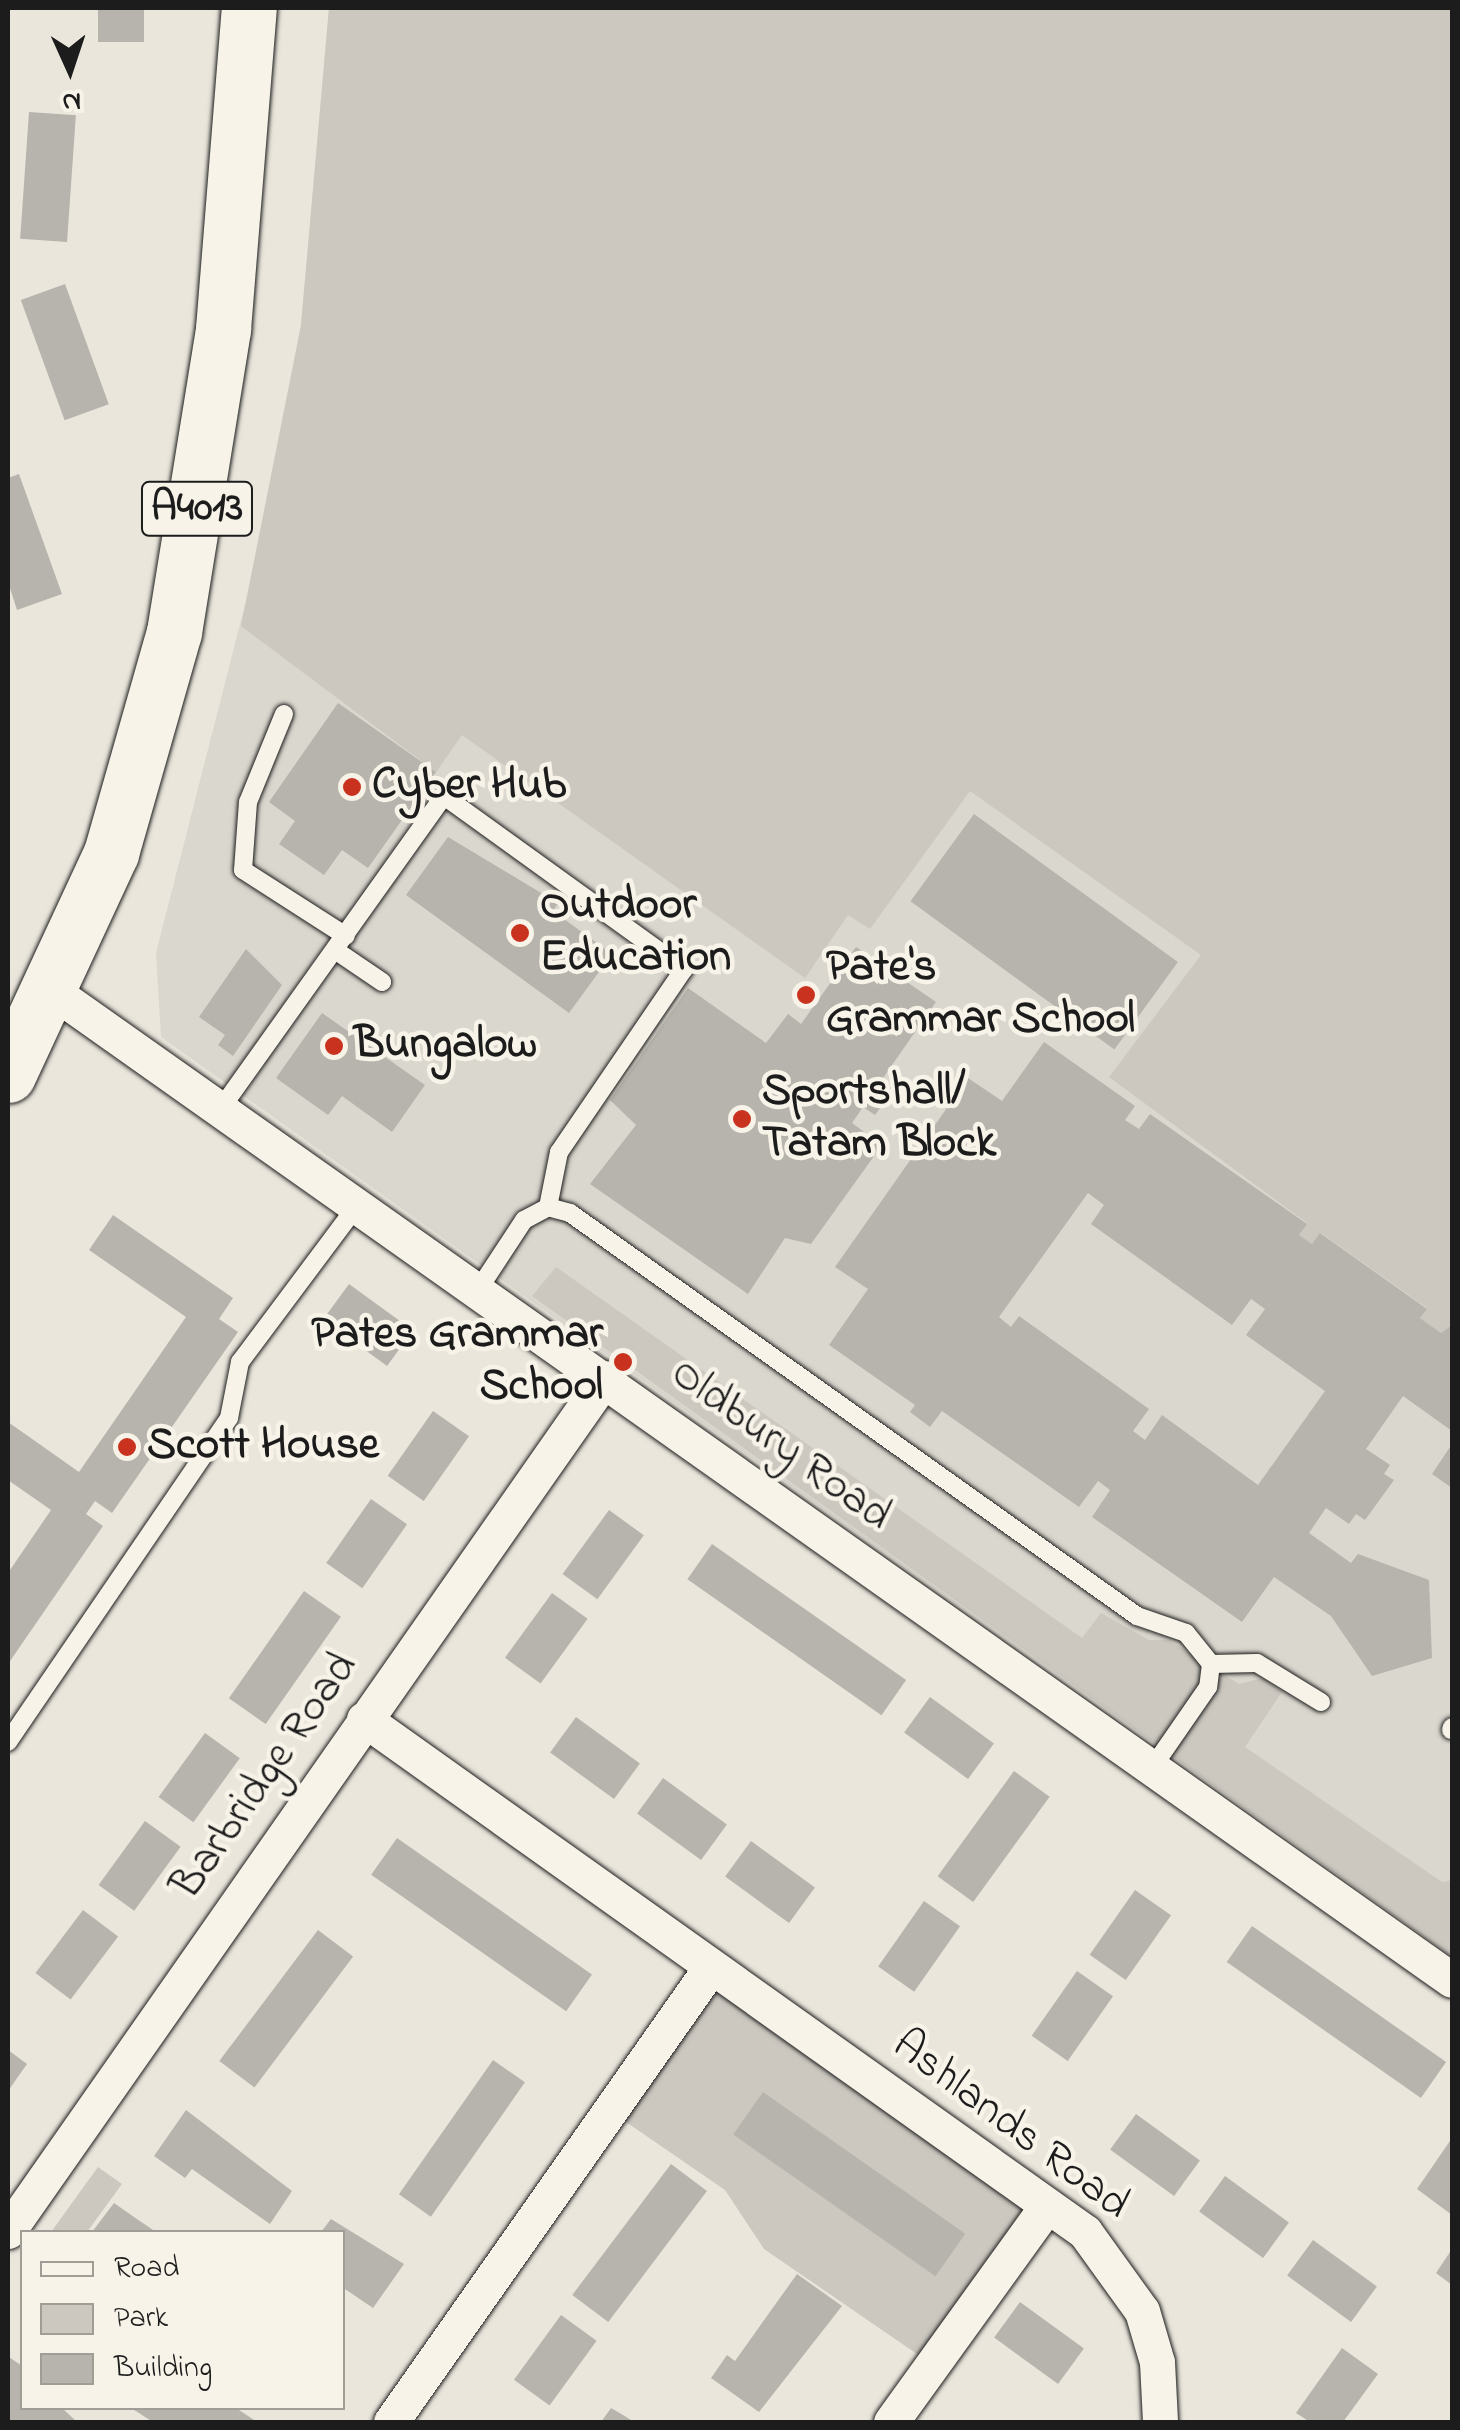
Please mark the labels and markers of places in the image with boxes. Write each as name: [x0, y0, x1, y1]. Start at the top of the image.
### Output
place label: Cyber Hub: [372, 760, 566, 814]
marker: Cyber Hub: [341, 776, 363, 798]
place label: Outdoor Education: [540, 880, 731, 986]
marker: Outdoor Education: [509, 922, 531, 944]
place label: Pate's Grammar School: [826, 942, 1135, 1048]
marker: Pate's Grammar School: [795, 984, 817, 1006]
place label: Bungalow: [354, 1019, 537, 1073]
marker: Bungalow: [323, 1035, 345, 1057]
place label: Sportshall/ Tatam Block: [762, 1066, 996, 1172]
marker: Sportshall/ Tatam Block: [731, 1108, 753, 1130]
place label: Pates Grammar School: [311, 1309, 603, 1415]
marker: Pates Grammar School: [612, 1351, 634, 1373]
place label: Scott House: [147, 1420, 379, 1474]
marker: Scott House: [116, 1436, 138, 1458]

